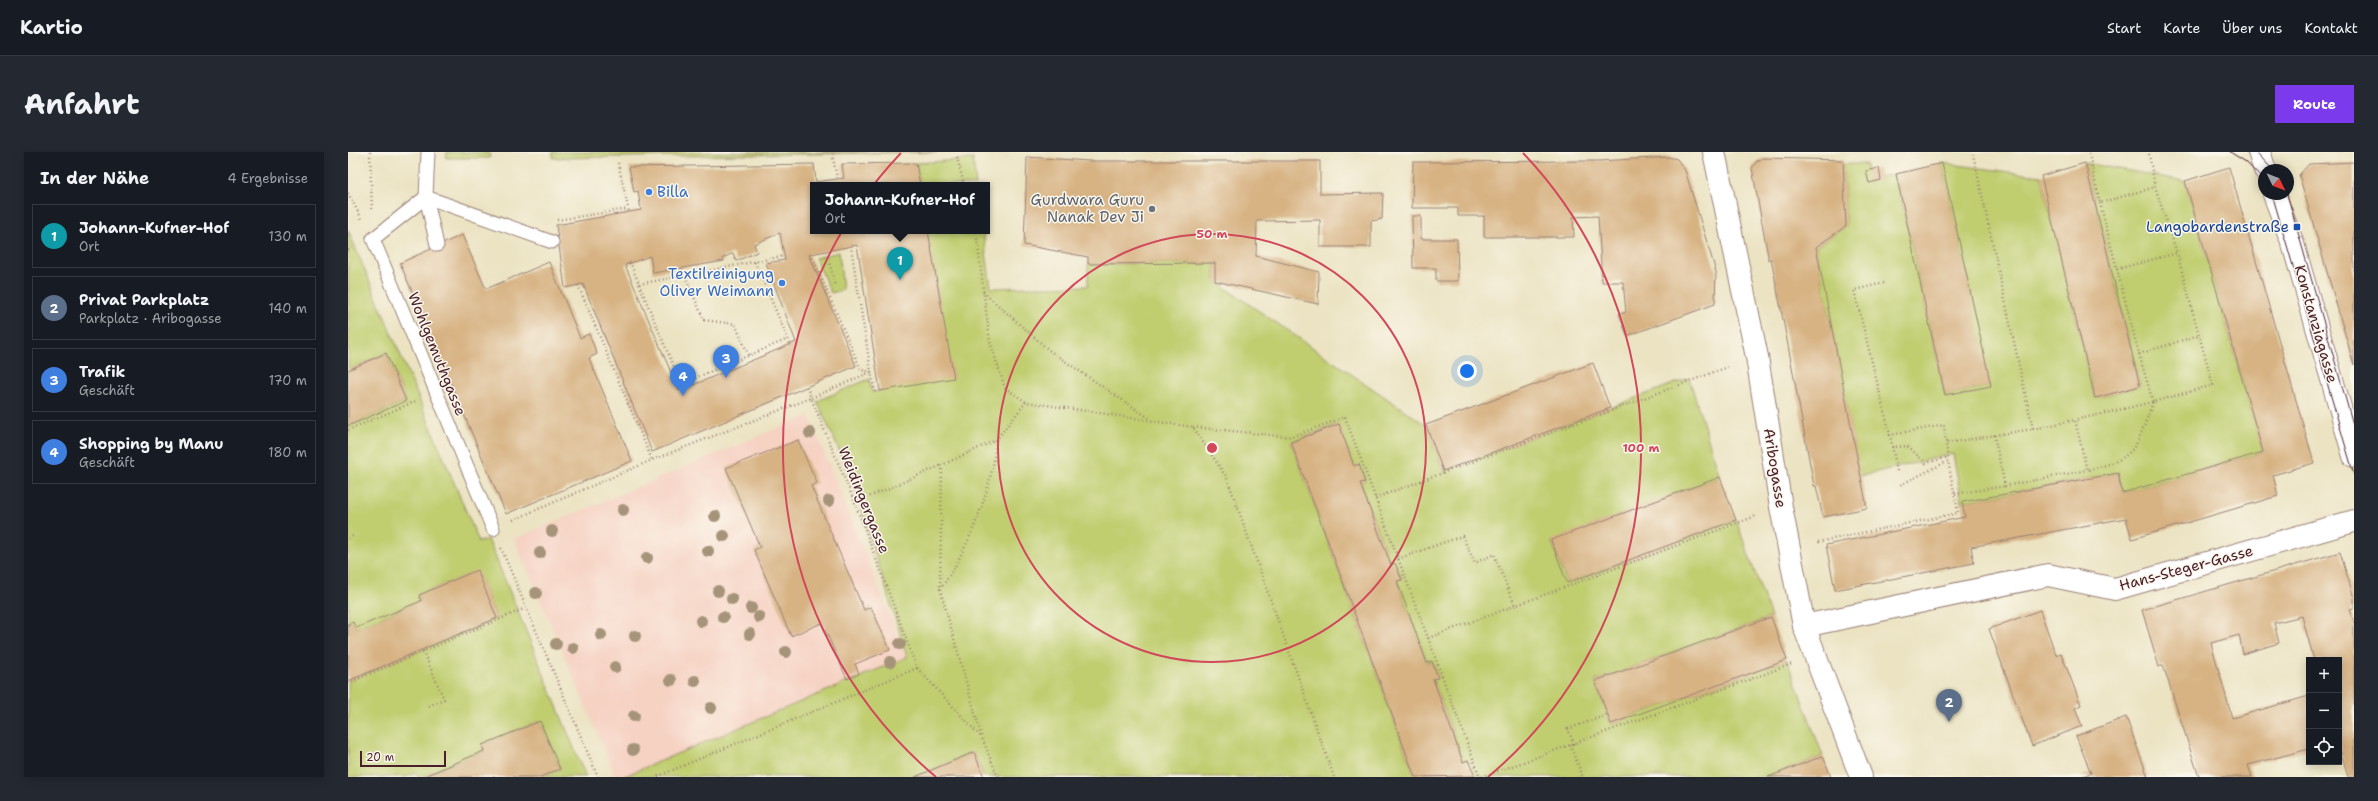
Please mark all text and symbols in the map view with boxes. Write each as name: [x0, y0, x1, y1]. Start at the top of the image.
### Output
text: Kartio: [20, 15, 83, 40]
text: Start: [2107, 19, 2141, 37]
text: Karte: [2163, 19, 2200, 37]
text: Über uns: [2222, 19, 2282, 37]
text: Kontakt: [2304, 19, 2358, 37]
text: Anfahrt: [24, 85, 140, 123]
button: Route: [2275, 85, 2354, 123]
north arrow: [2258, 164, 2294, 200]
text: In der Nähe: [40, 167, 149, 189]
text: 4 Ergebnisse: [228, 170, 308, 187]
place label: Billa: [657, 182, 689, 202]
popup: [810, 182, 990, 234]
marker: Billa: [644, 187, 654, 197]
text: Johann-Kufner-Hof: [825, 190, 975, 210]
place label: Gurdwara Guru Nanak Dev Ji: [1031, 190, 1144, 227]
marker: Gurdwara Guru Nanak Dev Ji: [1147, 204, 1157, 214]
text: Ort: [825, 210, 846, 227]
place label: Langobardenstraße: [2146, 217, 2289, 237]
text: Johann-Kufner-Hof: [79, 218, 229, 238]
marker: Langobardenstraße: [2292, 222, 2302, 232]
text: 50 m: [1197, 226, 1228, 242]
text: 1: [51, 228, 57, 245]
text: 130 m: [269, 228, 307, 245]
text: Ort: [79, 238, 100, 255]
pin: 1: [887, 247, 913, 280]
street label: Konstanziagasse: [2290, 263, 2342, 385]
place label: Textilreinigung Oliver Weimann: [660, 264, 774, 301]
marker: Textilreinigung Oliver Weimann: [777, 278, 787, 288]
street label: Wohlgemuthgasse: [403, 289, 471, 419]
text: Privat Parkplatz: [79, 290, 209, 310]
text: 2: [49, 300, 59, 317]
text: 140 m: [268, 300, 307, 317]
text: Parkplatz · Aribogasse: [79, 310, 222, 327]
pin: 3: [713, 345, 739, 378]
your location: [1457, 361, 1477, 381]
text: Trafik: [79, 362, 125, 382]
pin: 4: [670, 363, 696, 396]
text: 3: [49, 372, 59, 389]
text: 170 m: [269, 372, 307, 389]
text: Geschäft: [79, 382, 135, 399]
street label: Aribogasse: [1759, 427, 1791, 509]
text: Shopping by Manu: [79, 434, 223, 454]
text: 100 m: [1623, 440, 1660, 456]
centre of rings: [1205, 441, 1219, 455]
text: 4: [49, 444, 59, 461]
text: 180 m: [268, 444, 307, 461]
street label: Weidingergasse: [833, 444, 895, 556]
text: Geschäft: [79, 454, 135, 471]
street label: Hans-Steger-Gasse: [2117, 541, 2255, 595]
map controls: [2306, 657, 2342, 765]
button: +: [2306, 657, 2342, 693]
pin: 2: [1936, 689, 1962, 722]
button: −: [2306, 693, 2342, 729]
button: locate: [2306, 729, 2342, 765]
scale bar: [360, 749, 446, 768]
text: 20 m: [366, 750, 394, 765]

